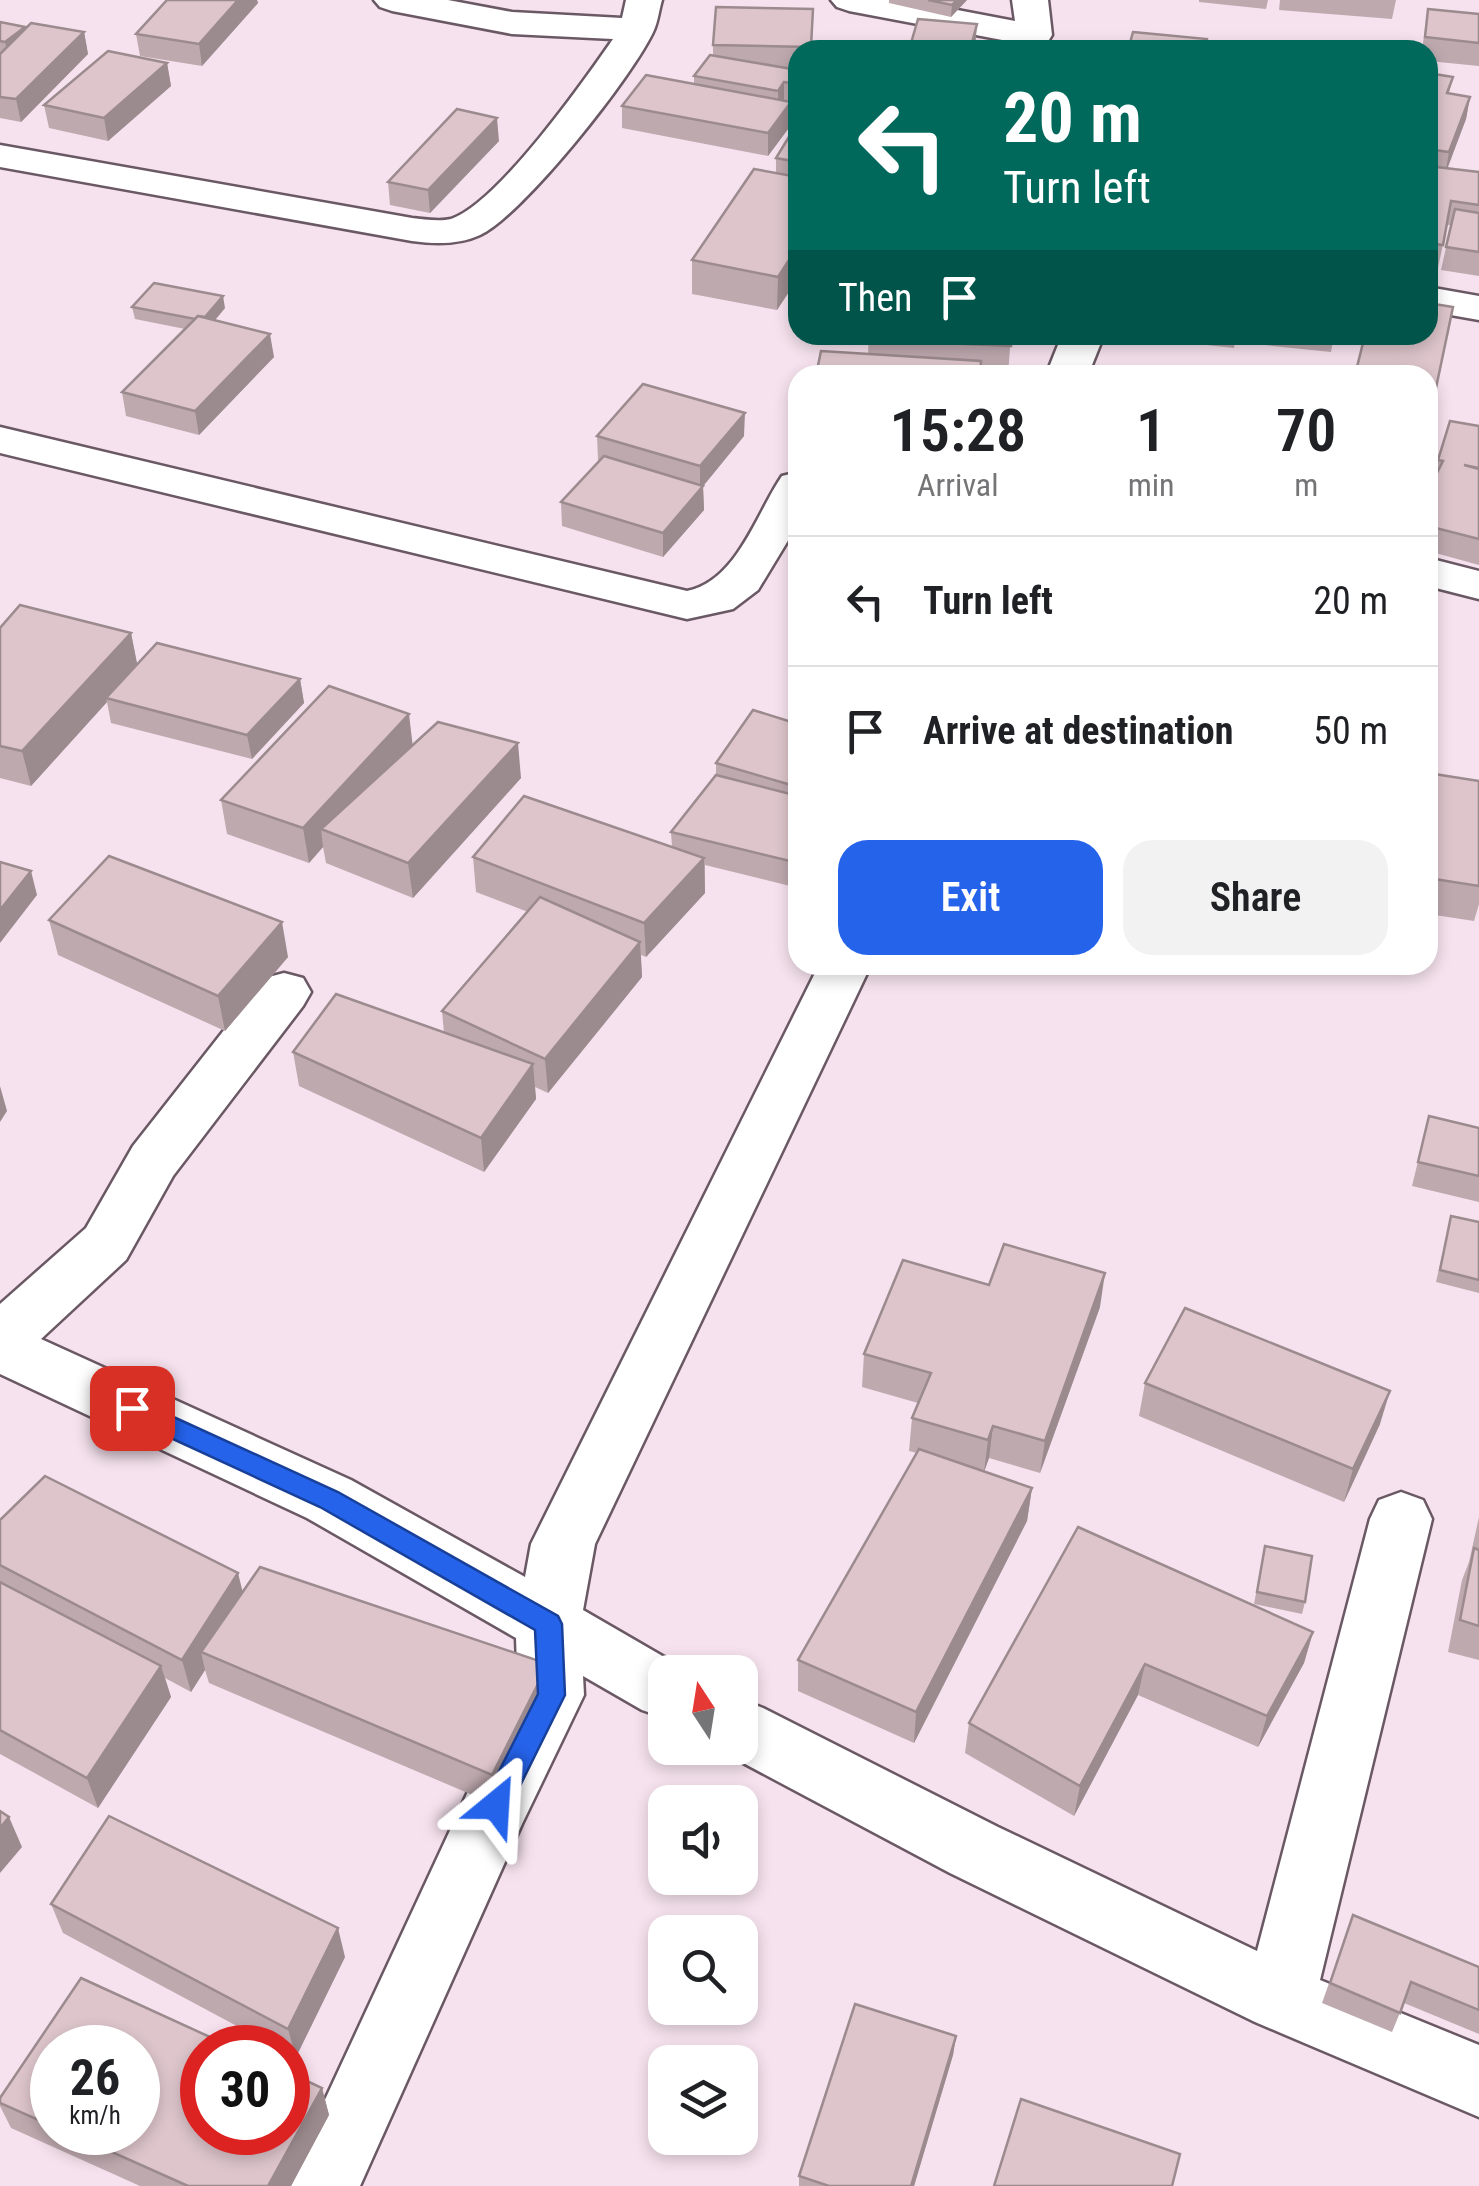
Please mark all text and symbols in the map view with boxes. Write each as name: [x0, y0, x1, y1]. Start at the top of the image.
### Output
text: 20 m: [1003, 77, 1142, 159]
icon: left: [838, 80, 968, 210]
text: Turn left: [1003, 161, 1151, 214]
icon: arrive: [932, 270, 987, 325]
text: Then: [838, 276, 912, 320]
text: 15:28: [890, 395, 1026, 466]
text: 1: [1136, 395, 1166, 466]
text: 70: [1276, 395, 1336, 466]
text: Arrival: [917, 466, 999, 504]
text: min: [1128, 466, 1175, 504]
text: m: [1294, 466, 1318, 504]
icon: left: [838, 574, 893, 629]
text: Turn left: [923, 579, 1053, 623]
text: 20 m: [1313, 579, 1388, 623]
icon: arrive: [838, 704, 893, 759]
text: Arrive at destination: [923, 709, 1233, 753]
text: 50 m: [1313, 709, 1388, 753]
button: Exit: [838, 840, 1103, 955]
button: Share: [1123, 840, 1388, 955]
pin: [90, 1366, 175, 1451]
icon: arrive: [105, 1381, 160, 1436]
north arrow: [648, 1655, 758, 1765]
map controls: [648, 1655, 758, 2155]
position arrow: [444, 1753, 548, 1857]
button: sound: [648, 1785, 758, 1895]
button: search: [648, 1915, 758, 2025]
speed limit sign: 30: [180, 2025, 310, 2155]
button: layers: [648, 2045, 758, 2155]
text: 26: [70, 2049, 120, 2107]
text: km/h: [69, 2101, 121, 2130]

